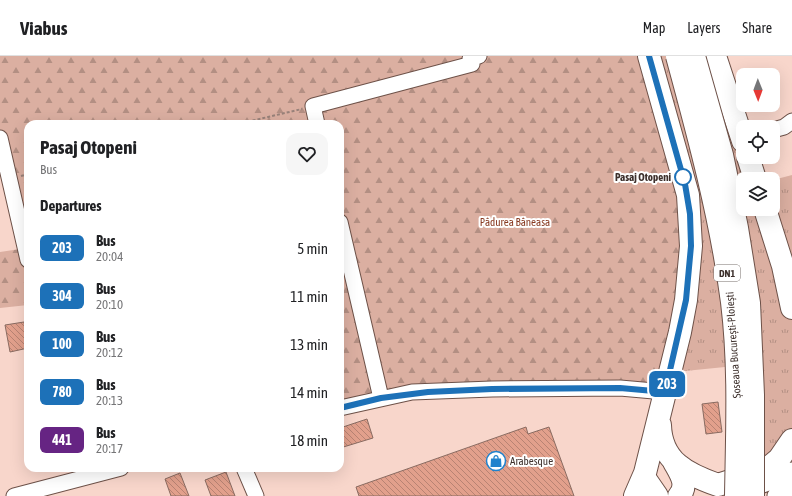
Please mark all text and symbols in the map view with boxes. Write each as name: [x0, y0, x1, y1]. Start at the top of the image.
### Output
text: Viabus: [20, 17, 67, 39]
text: Map: [643, 20, 665, 36]
text: Layers: [687, 20, 720, 36]
text: Share: [742, 20, 772, 36]
north arrow: [736, 68, 780, 112]
map controls: [736, 68, 780, 216]
button: locate: [736, 120, 780, 164]
button: heart: [286, 133, 328, 175]
text: Pasaj Otopeni: [40, 136, 137, 158]
text: Bus: [40, 162, 57, 177]
marker: Pasaj Otopeni: [674, 168, 692, 186]
place label: Pasaj Otopeni: [615, 171, 671, 183]
button: layers: [736, 172, 780, 216]
text: Departures: [40, 197, 102, 214]
park label: Pădurea Băneasa: [480, 216, 550, 228]
text: Bus: [96, 232, 116, 249]
text: 203: [52, 240, 72, 256]
text: 5 min: [297, 240, 328, 257]
text: 20:04: [96, 249, 123, 264]
road number: DN1: [714, 265, 740, 281]
text: Bus: [96, 280, 116, 297]
text: 304: [52, 288, 72, 304]
text: 11 min: [290, 288, 328, 305]
street label: Șoseaua București-Ploiești: [723, 291, 743, 399]
text: 20:10: [96, 297, 123, 312]
text: Bus: [96, 328, 116, 345]
text: 100: [52, 336, 72, 352]
text: 13 min: [290, 336, 328, 353]
text: 20:12: [96, 345, 123, 360]
line badge: 203: [644, 371, 690, 397]
text: Bus: [96, 376, 116, 393]
text: 203: [657, 376, 677, 392]
text: 780: [52, 384, 72, 400]
text: 14 min: [290, 384, 328, 401]
text: 20:13: [96, 393, 123, 408]
text: Bus: [96, 424, 116, 441]
text: 441: [52, 432, 72, 448]
text: 18 min: [290, 432, 328, 449]
text: 20:17: [96, 441, 123, 456]
shop icon: Arabesque: [485, 450, 507, 472]
place label: Arabesque: [510, 455, 553, 467]

